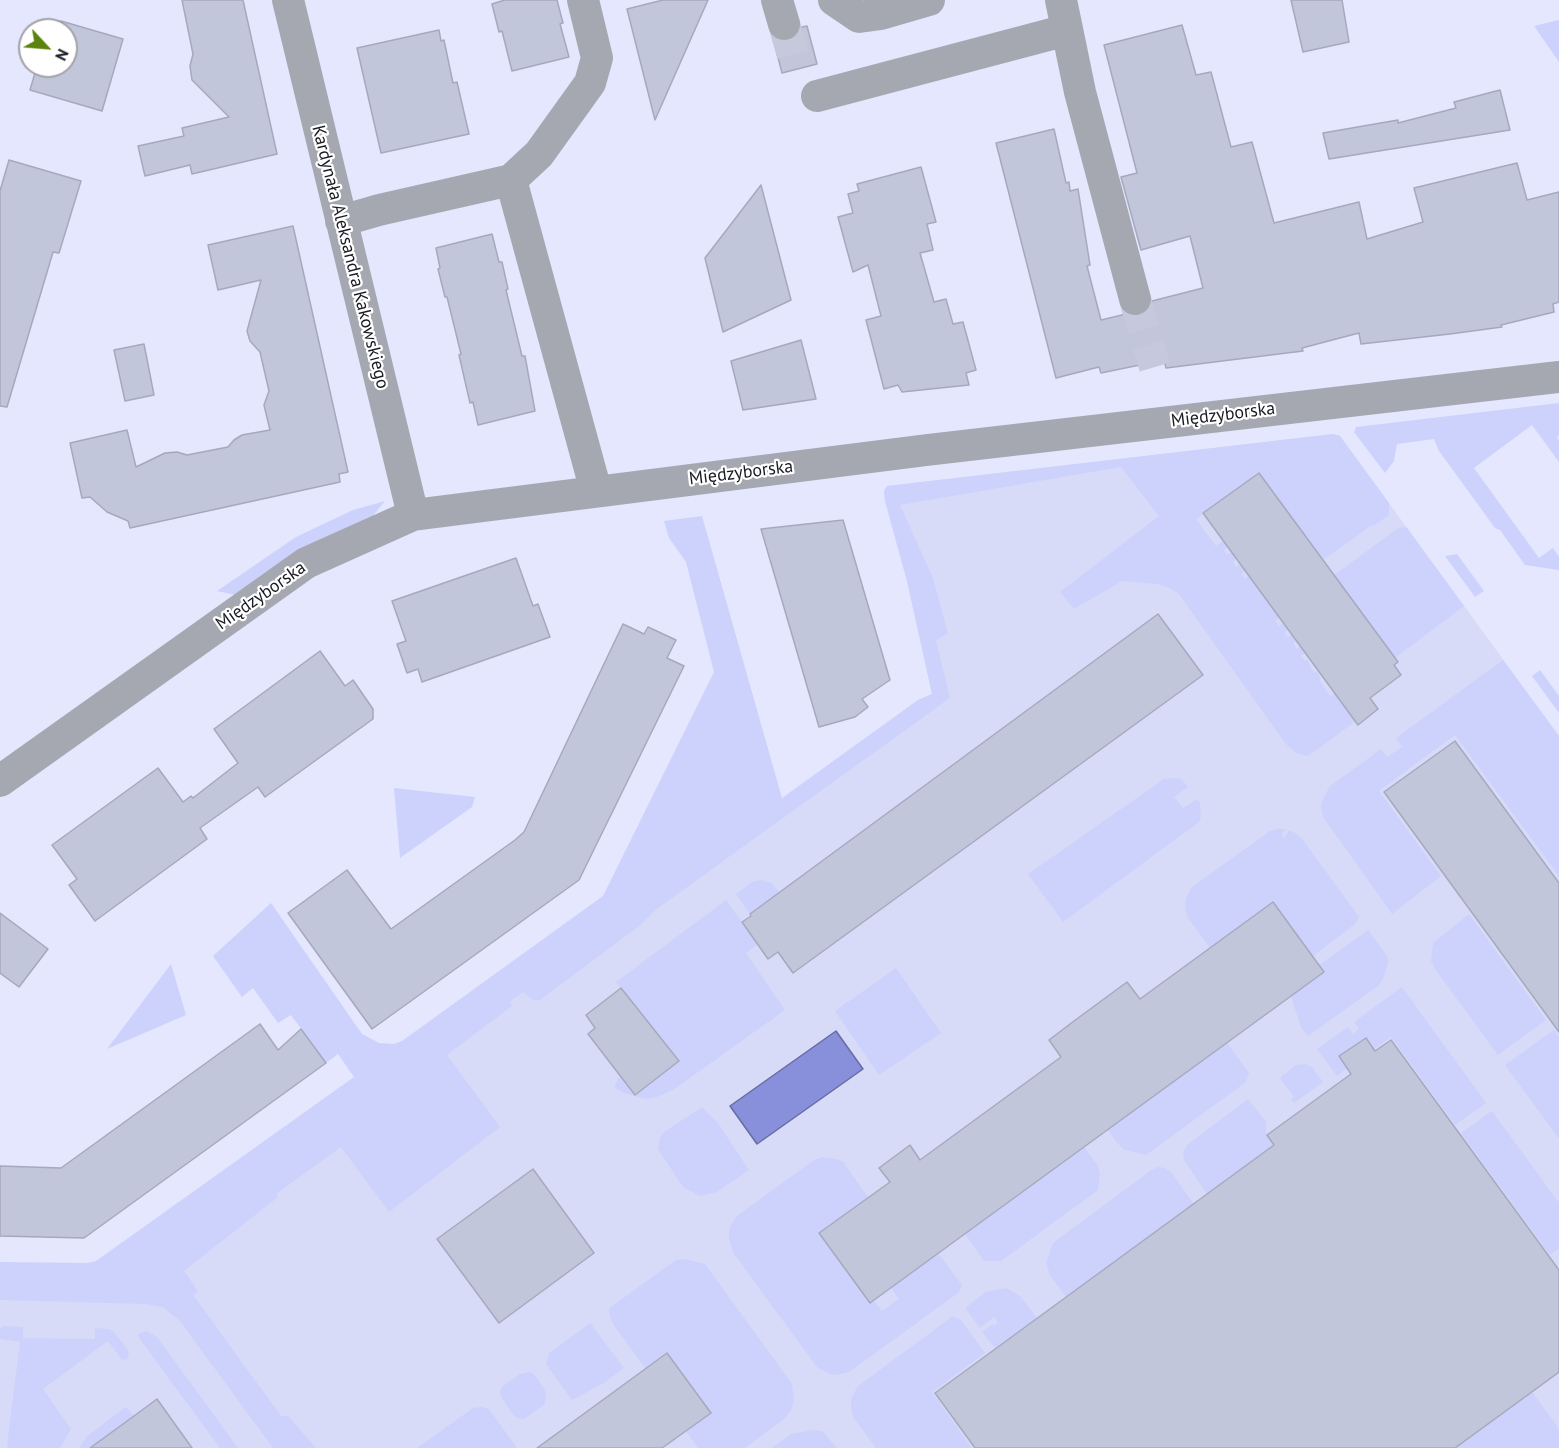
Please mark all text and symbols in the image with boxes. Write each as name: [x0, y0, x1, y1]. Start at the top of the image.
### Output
north arrow: [18, 18, 78, 78]
text: N: [51, 46, 74, 64]
street label: Kardynała Aleksandra Kakowskiego: [307, 123, 393, 391]
street label: Międzyborska: [1170, 398, 1276, 432]
street label: Międzyborska: [688, 456, 794, 490]
street label: Międzyborska: [212, 557, 310, 635]

